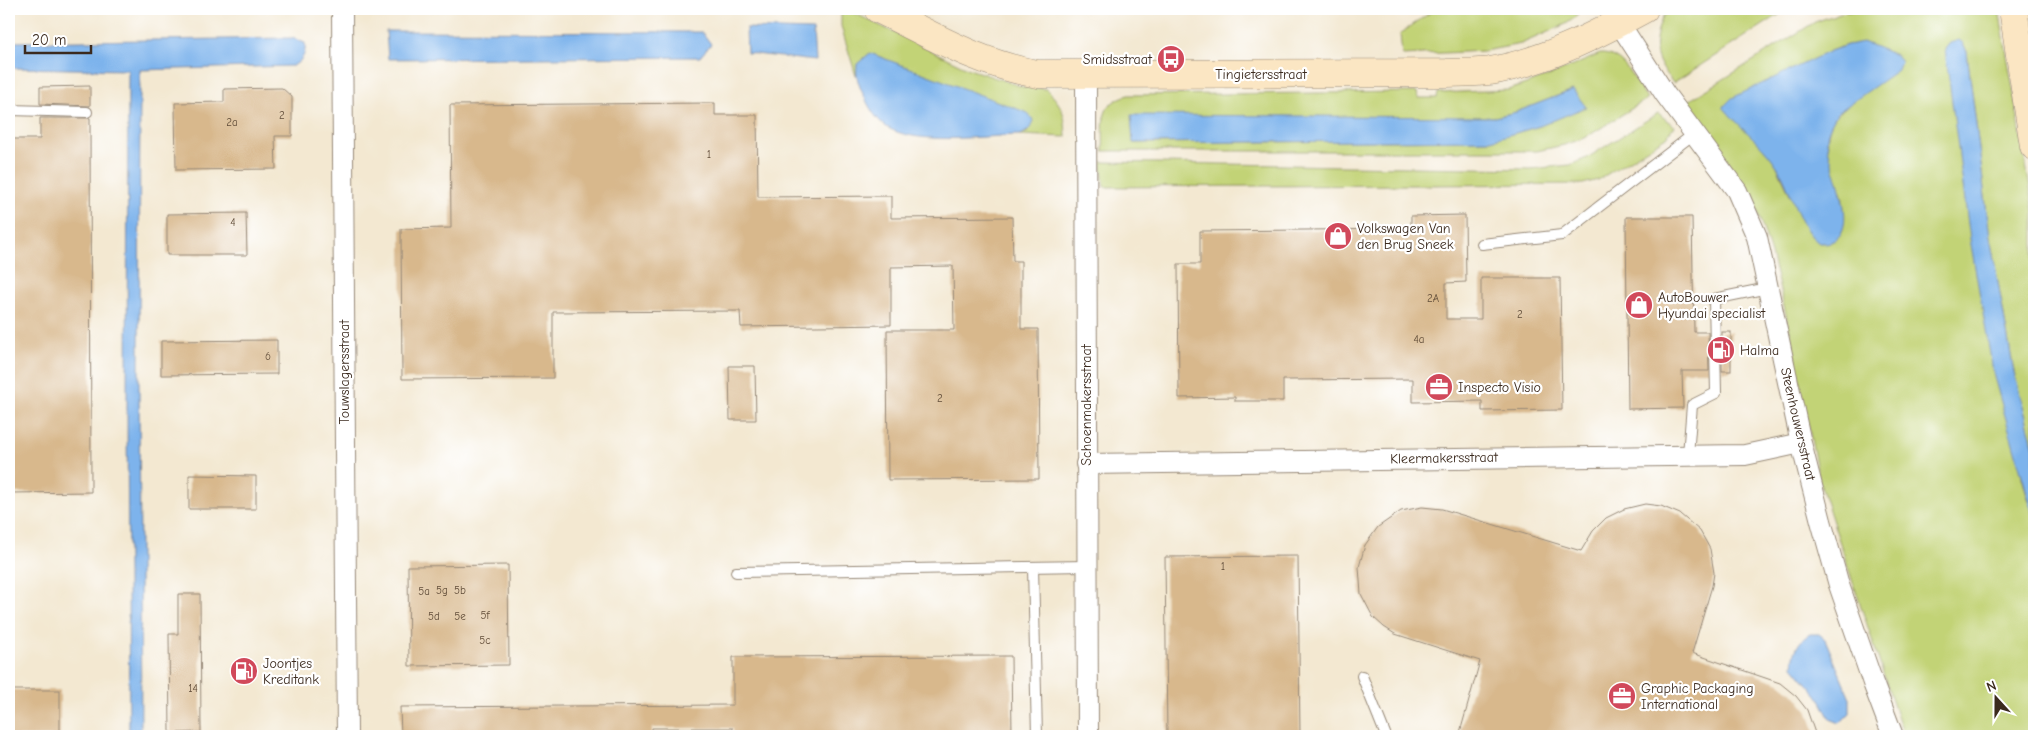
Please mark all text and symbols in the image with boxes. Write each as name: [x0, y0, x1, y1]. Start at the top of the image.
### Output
scale bar: [25, 22, 91, 54]
text: 20 m: [32, 31, 66, 49]
bus stop icon: Smidsstraat: [1156, 44, 1186, 74]
place label: Smidsstraat: [1083, 51, 1153, 68]
street label: Tingietersstraat: [1215, 66, 1308, 83]
house number: 2: [279, 109, 285, 122]
house number: 2a: [226, 116, 238, 129]
house number: 1: [707, 148, 711, 161]
house number: 4: [230, 216, 236, 229]
place label: Volkswagen Van den Brug Sneek: [1357, 220, 1454, 253]
shop icon: Volkswagen Van den Brug Sneek: [1323, 221, 1353, 251]
place label: AutoBouwer Hyundai specialist: [1658, 289, 1766, 322]
shop icon: AutoBouwer Hyundai specialist: [1624, 290, 1654, 320]
house number: 2A: [1427, 292, 1440, 305]
house number: 2: [1517, 308, 1523, 321]
street label: Touwslagersstraat: [336, 319, 353, 424]
house number: 4a: [1414, 333, 1425, 346]
fuel station icon: Halma: [1706, 335, 1736, 365]
place label: Halma: [1740, 342, 1779, 359]
street label: Schoenmakersstraat: [1078, 343, 1095, 466]
house number: 6: [265, 350, 271, 363]
street label: Steenhouwersstraat: [1777, 366, 1819, 483]
office icon: Inspecto Visio: [1424, 372, 1454, 402]
place label: Inspecto Visio: [1458, 379, 1541, 396]
house number: 2: [937, 392, 943, 405]
street label: Kleermakersstraat: [1390, 449, 1499, 467]
house number: 1: [1221, 560, 1225, 573]
house number: 5g: [436, 584, 448, 597]
house number: 5b: [454, 584, 466, 597]
house number: 5a: [418, 585, 430, 598]
house number: 5f: [480, 609, 490, 622]
house number: 5d: [428, 610, 440, 623]
house number: 5e: [454, 610, 466, 623]
house number: 5c: [479, 634, 491, 647]
place label: Joontjes Kreditank: [263, 655, 319, 688]
fuel station icon: Joontjes Kreditank: [229, 656, 259, 686]
north arrow: [1970, 672, 2020, 722]
text: N: [1984, 677, 1999, 696]
place label: Graphic Packaging International: [1641, 680, 1754, 713]
office icon: Graphic Packaging International: [1607, 681, 1637, 711]
house number: 14: [188, 682, 198, 695]

